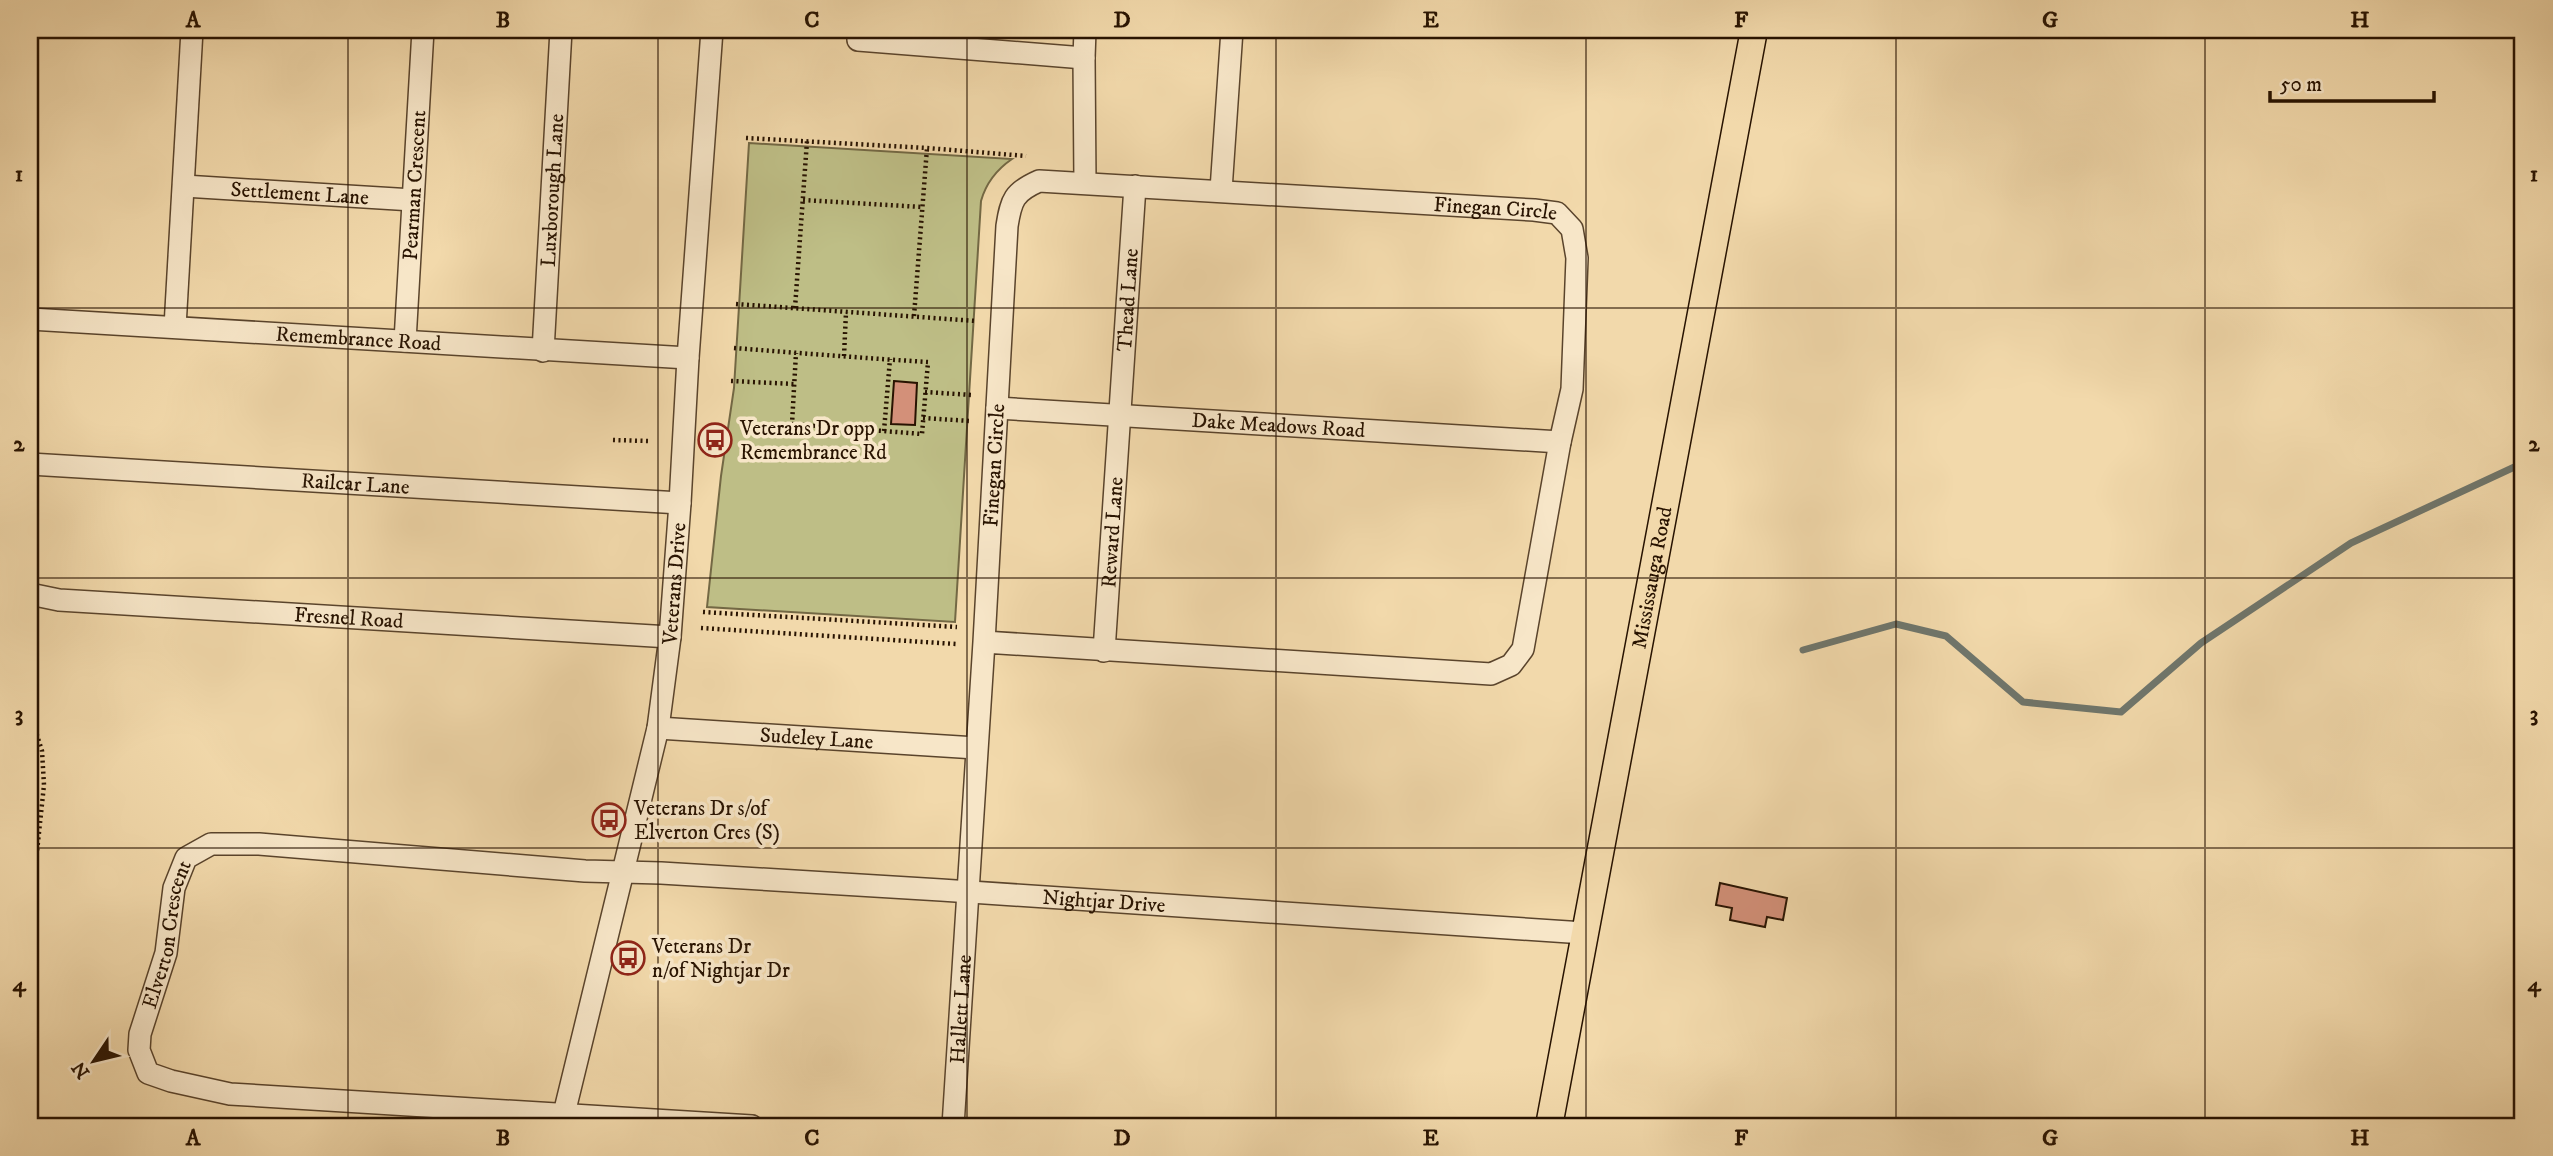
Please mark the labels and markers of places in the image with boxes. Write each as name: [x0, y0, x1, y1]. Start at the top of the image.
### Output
place label: Veterans Dr opp Remembrance Rd: [739, 416, 887, 466]
bus stop icon: Veterans Dr opp Remembrance Rd: [696, 421, 734, 459]
place label: Veterans Dr s/of Elverton Cres (S): [633, 796, 780, 846]
bus stop icon: Veterans Dr s/of Elverton Cres (S): [590, 801, 628, 839]
place label: Veterans Dr n/of Nightjar Dr: [651, 934, 790, 984]
bus stop icon: Veterans Dr n/of Nightjar Dr: [609, 939, 647, 977]

